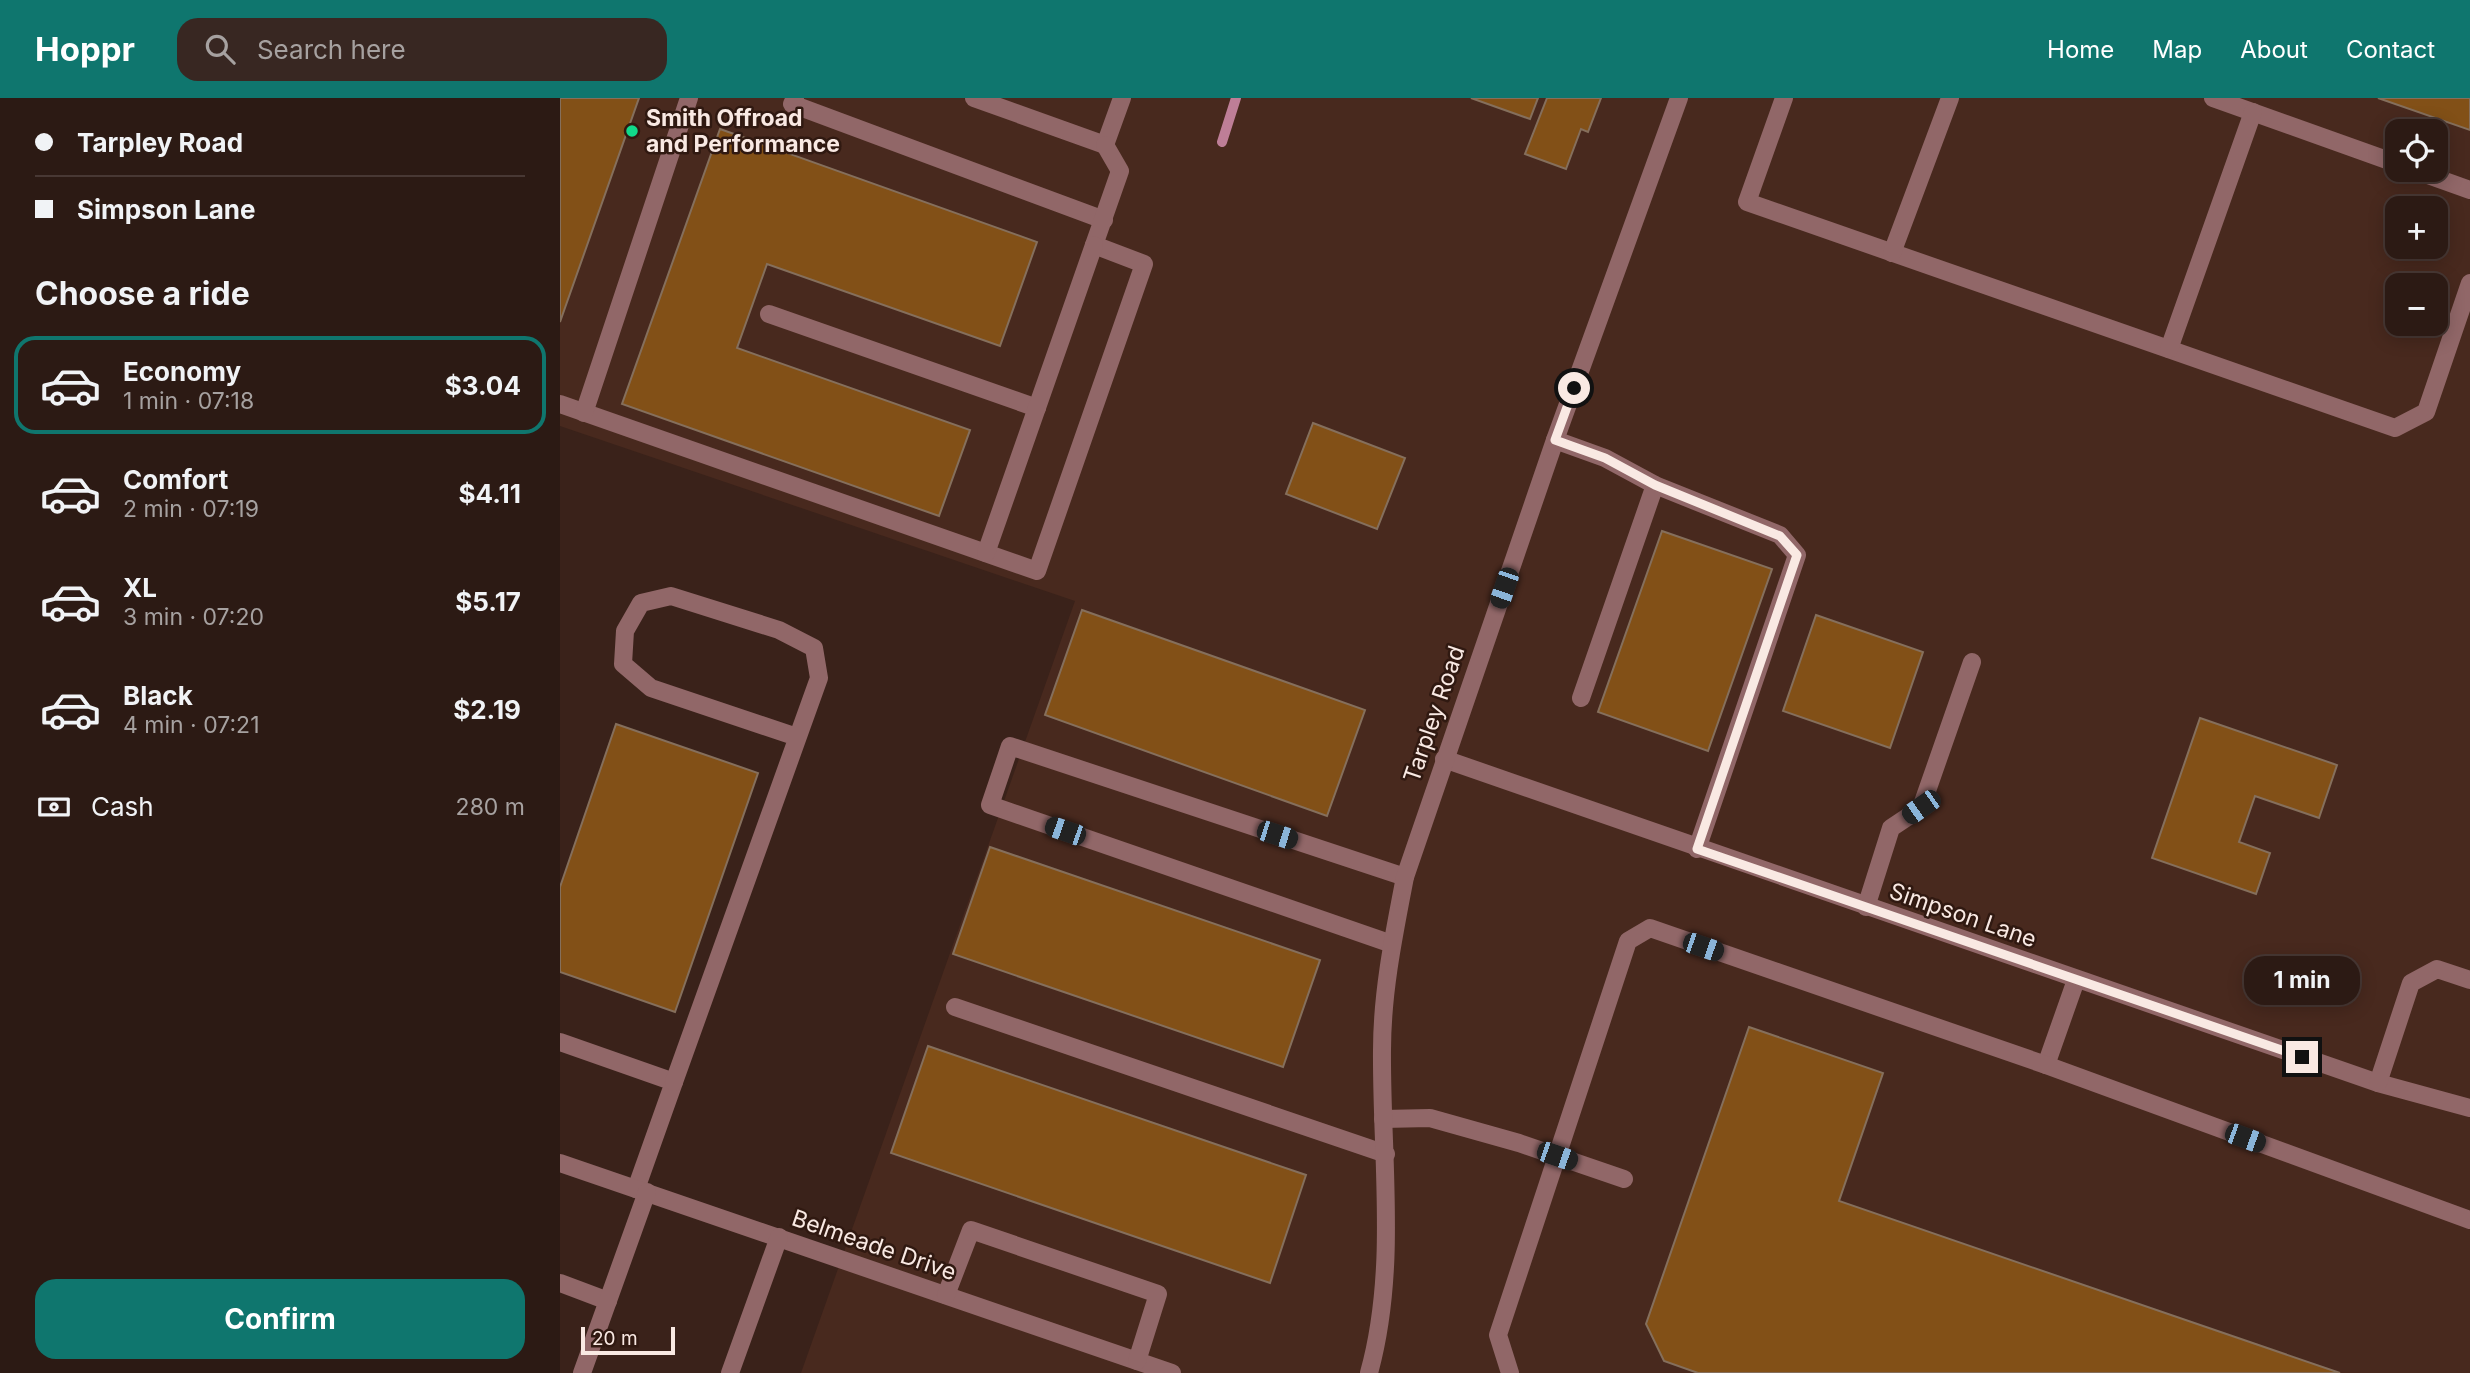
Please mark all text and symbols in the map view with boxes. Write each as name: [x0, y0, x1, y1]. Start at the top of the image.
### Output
search box: [177, 18, 667, 81]
text: Hoppr: [35, 29, 135, 69]
icon: search: [201, 30, 239, 68]
text: Search here: [257, 34, 406, 65]
text: Home: [2047, 35, 2114, 64]
text: Map: [2152, 35, 2202, 64]
text: About: [2240, 35, 2308, 64]
text: Contact: [2346, 35, 2435, 64]
place label: Smith Offroad and Performance: [646, 104, 840, 158]
map controls: [2385, 119, 2448, 336]
button: locate: [2385, 119, 2448, 182]
marker: Smith Offroad and Performance: [624, 123, 640, 139]
text: Tarpley Road: [77, 127, 243, 158]
text: Simpson Lane: [77, 194, 256, 225]
button: +: [2385, 196, 2448, 259]
button: −: [2385, 273, 2448, 336]
text: Choose a ride: [35, 274, 250, 313]
icon: car: [39, 354, 102, 417]
text: Economy: [123, 356, 241, 387]
text: $3.04: [445, 370, 521, 401]
route start: [1558, 372, 1590, 404]
text: 1 min · 07:18: [123, 387, 254, 415]
icon: car: [39, 462, 102, 525]
text: Comfort: [123, 464, 228, 495]
text: $4.11: [459, 478, 521, 509]
text: 2 min · 07:19: [123, 495, 259, 523]
car: [1488, 565, 1521, 611]
icon: car: [39, 570, 102, 633]
text: XL: [123, 572, 157, 603]
text: $5.17: [455, 586, 521, 617]
text: 3 min · 07:20: [123, 603, 264, 631]
street label: Tarpley Road: [1398, 642, 1470, 786]
icon: car: [39, 678, 102, 741]
text: Black: [123, 680, 193, 711]
text: $2.19: [453, 694, 521, 725]
text: 4 min · 07:21: [123, 711, 260, 739]
car: [1898, 786, 1945, 828]
icon: cash: [35, 788, 73, 826]
text: Cash: [91, 791, 154, 822]
text: 280 m: [456, 793, 525, 821]
car: [1042, 814, 1089, 848]
car: [1254, 819, 1301, 851]
street label: Simpson Lane: [1886, 877, 2040, 953]
car: [1680, 930, 1727, 964]
callout: 1 min: [2244, 956, 2360, 1004]
text: 1 min: [2274, 966, 2330, 994]
route end: [2286, 1041, 2318, 1073]
car: [2222, 1121, 2269, 1155]
car: [1534, 1139, 1581, 1173]
street label: Belmeade Drive: [788, 1204, 960, 1286]
button: Confirm: [35, 1279, 525, 1359]
scale bar: [581, 1324, 676, 1356]
text: 20 m: [592, 1327, 638, 1350]

